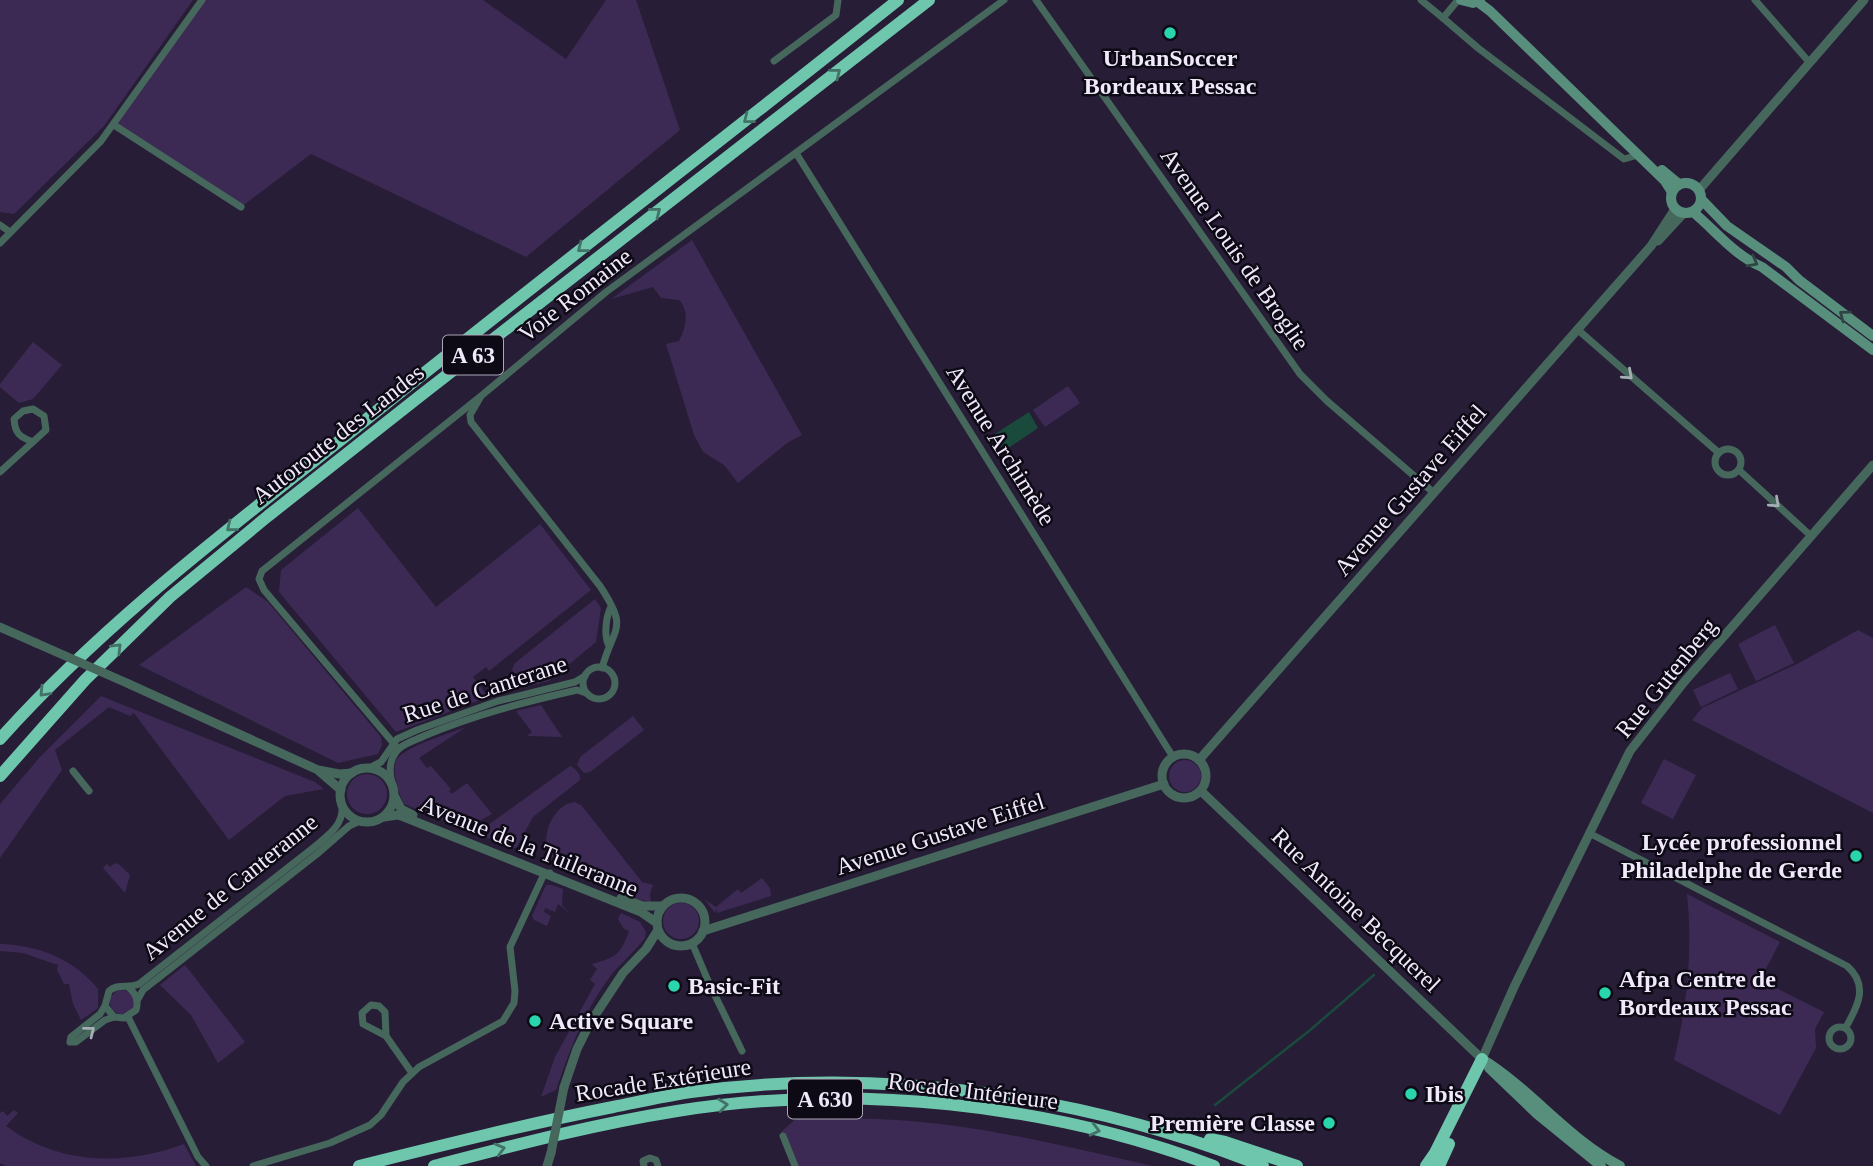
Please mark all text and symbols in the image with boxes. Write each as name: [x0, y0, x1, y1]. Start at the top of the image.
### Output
marker: UrbanSoccer Bordeaux Pessac: [1162, 25, 1178, 41]
place label: UrbanSoccer Bordeaux Pessac: [1084, 45, 1257, 99]
one-way arrow: [828, 68, 840, 81]
one-way arrow: [744, 110, 756, 123]
street label: Avenue Louis de Broglie: [1155, 143, 1315, 355]
one-way arrow: [648, 208, 661, 221]
one-way arrow: [577, 240, 589, 253]
street label: Voie Romaine: [513, 243, 637, 347]
one-way arrow: [1746, 254, 1758, 267]
one-way arrow: [1840, 310, 1852, 323]
road number: A 63: [443, 336, 503, 374]
street label: Autoroute des Landes: [247, 359, 429, 509]
street label: Avenue Archimède: [941, 360, 1061, 530]
one-way arrow: [1619, 367, 1632, 379]
street label: Avenue Gustave Eiffel: [1329, 399, 1491, 581]
one-way arrow: [1767, 495, 1780, 507]
one-way arrow: [226, 519, 239, 531]
street label: Rue Gutenberg: [1610, 613, 1722, 743]
one-way arrow: [109, 643, 122, 656]
street label: Rue de Canterane: [400, 650, 570, 728]
one-way arrow: [39, 684, 52, 697]
street label: Avenue Gustave Eiffel: [832, 788, 1048, 880]
street label: Avenue de la Tuileranne: [416, 790, 642, 902]
street label: Avenue de Canteranne: [138, 809, 322, 965]
street label: Rue Antoine Becquerel: [1266, 823, 1446, 997]
place label: Lycée professionnel Philadelphe de Gerde: [1621, 829, 1842, 883]
marker: Lycée professionnel Philadelphe de Gerde: [1848, 848, 1864, 864]
place label: Afpa Centre de Bordeaux Pessac: [1619, 966, 1792, 1020]
place label: Basic-Fit: [688, 973, 780, 999]
marker: Basic-Fit: [666, 978, 682, 994]
marker: Afpa Centre de Bordeaux Pessac: [1597, 985, 1613, 1001]
place label: Active Square: [549, 1008, 694, 1034]
marker: Active Square: [527, 1013, 543, 1029]
one-way arrow: [83, 1027, 95, 1040]
street label: Rocade Extérieure: [573, 1053, 753, 1107]
street label: Rocade Intérieure: [886, 1068, 1060, 1114]
road number: A 630: [788, 1080, 862, 1118]
place label: Ibis: [1425, 1081, 1464, 1107]
marker: Ibis: [1403, 1086, 1419, 1102]
one-way arrow: [718, 1098, 729, 1113]
place label: Première Classe: [1150, 1110, 1315, 1136]
marker: Première Classe: [1321, 1115, 1337, 1131]
one-way arrow: [1089, 1122, 1101, 1136]
one-way arrow: [494, 1143, 506, 1157]

